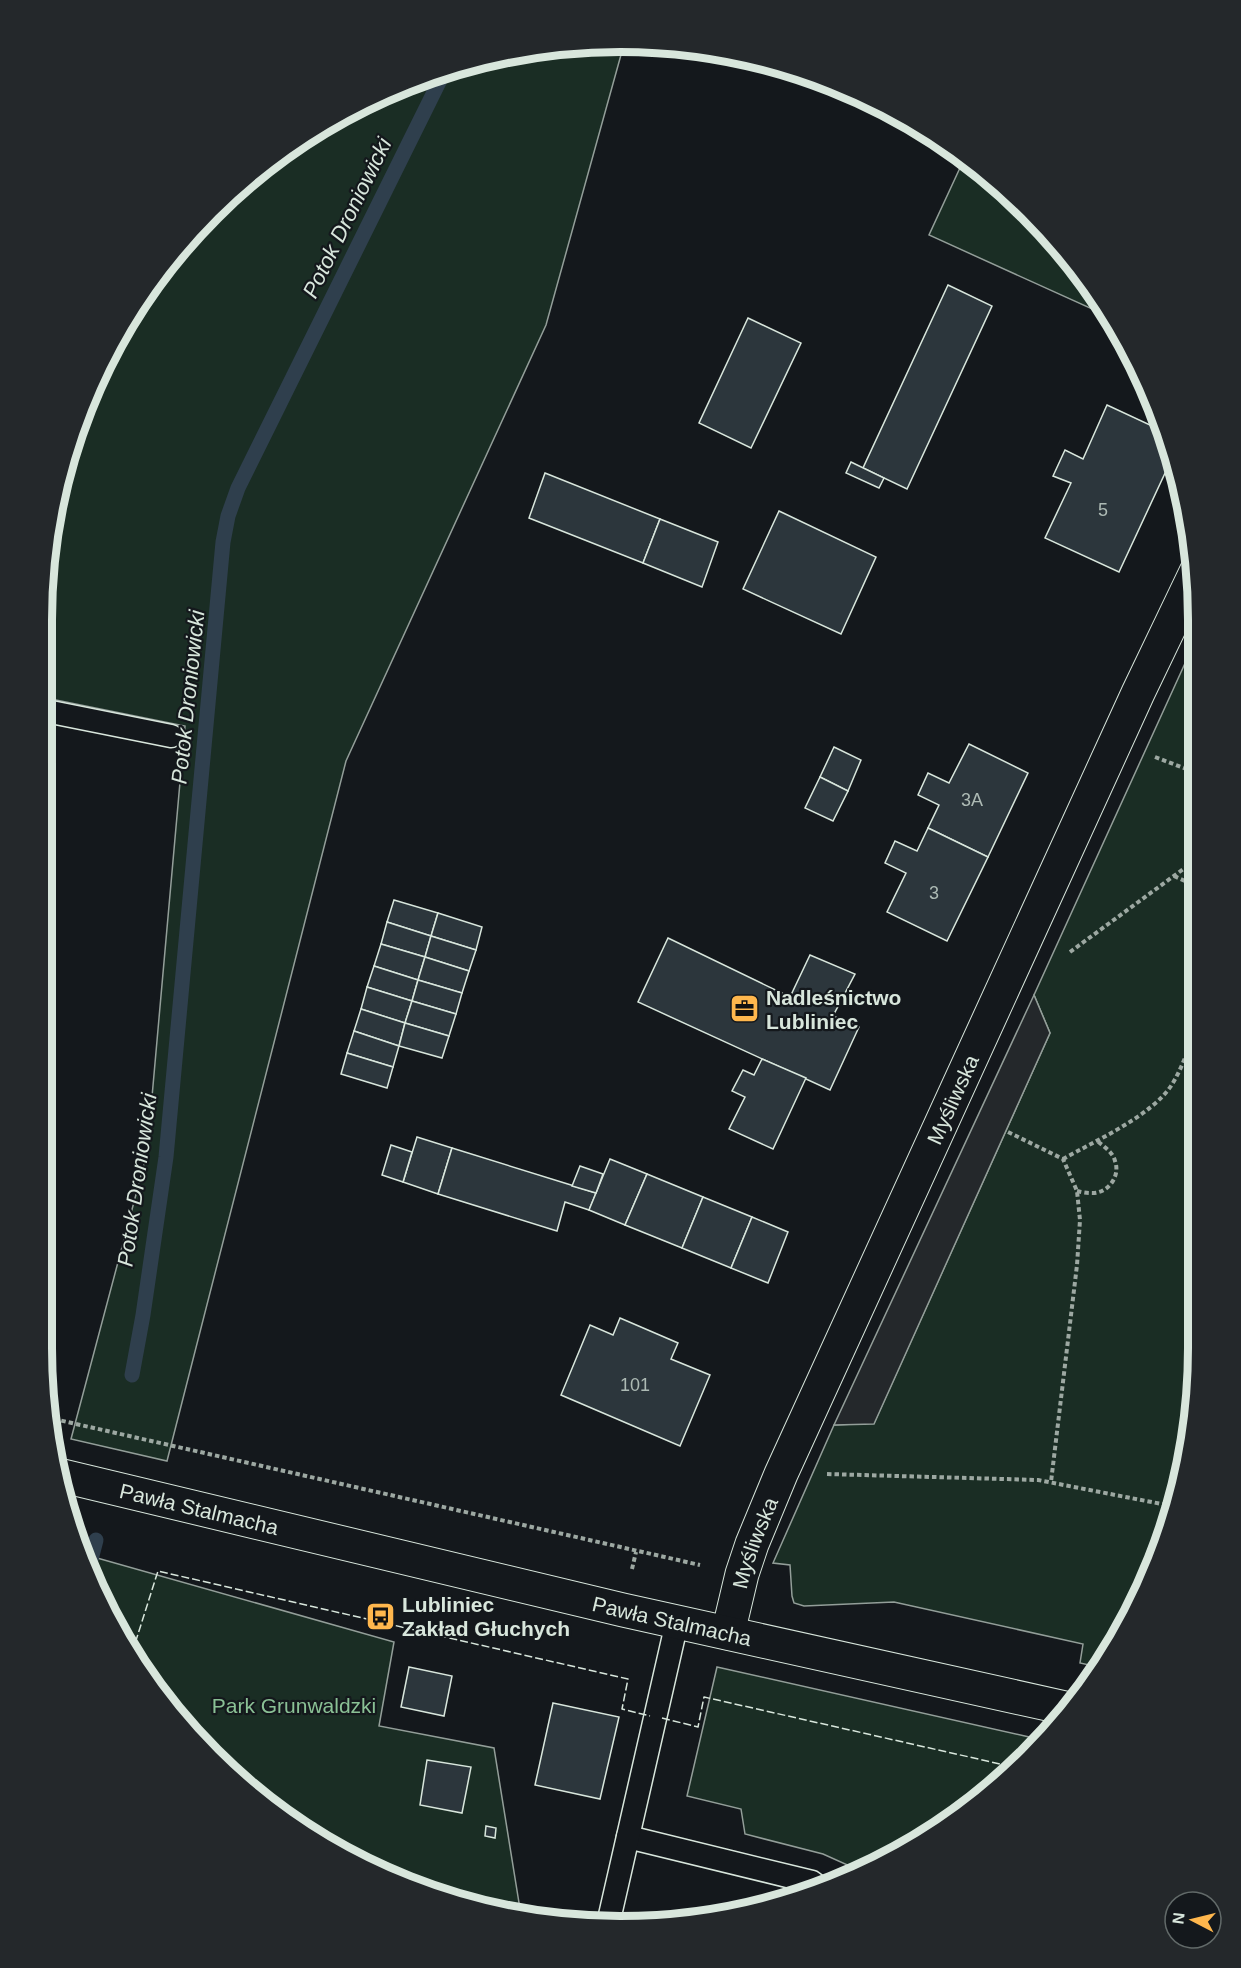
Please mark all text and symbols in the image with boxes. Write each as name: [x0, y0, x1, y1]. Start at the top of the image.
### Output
water label: Potok Droniowicki: [297, 133, 397, 302]
house number: 5: [1098, 500, 1108, 520]
water label: Potok Droniowicki: [166, 608, 210, 785]
house number: 3A: [961, 790, 983, 810]
house number: 3: [929, 883, 939, 903]
place label: Nadleśnictwo Lubliniec: [766, 986, 901, 1033]
office icon: Nadleśnictwo Lubliniec: [729, 993, 761, 1025]
street label: Myśliwska: [922, 1051, 983, 1148]
water label: Potok Droniowicki: [112, 1091, 162, 1268]
house number: 101: [620, 1375, 650, 1395]
street label: Pawła Stalmacha: [118, 1479, 281, 1539]
street label: Myśliwska: [727, 1493, 782, 1591]
street label: Pawła Stalmacha: [590, 1592, 754, 1650]
place label: Lubliniec Zakład Głuchych: [402, 1593, 570, 1640]
bus stop icon: Lubliniec Zakład Głuchych: [365, 1600, 397, 1632]
park label: Park Grunwaldzki: [212, 1694, 376, 1717]
north arrow: [1163, 1890, 1223, 1950]
text: N: [1169, 1911, 1188, 1925]

